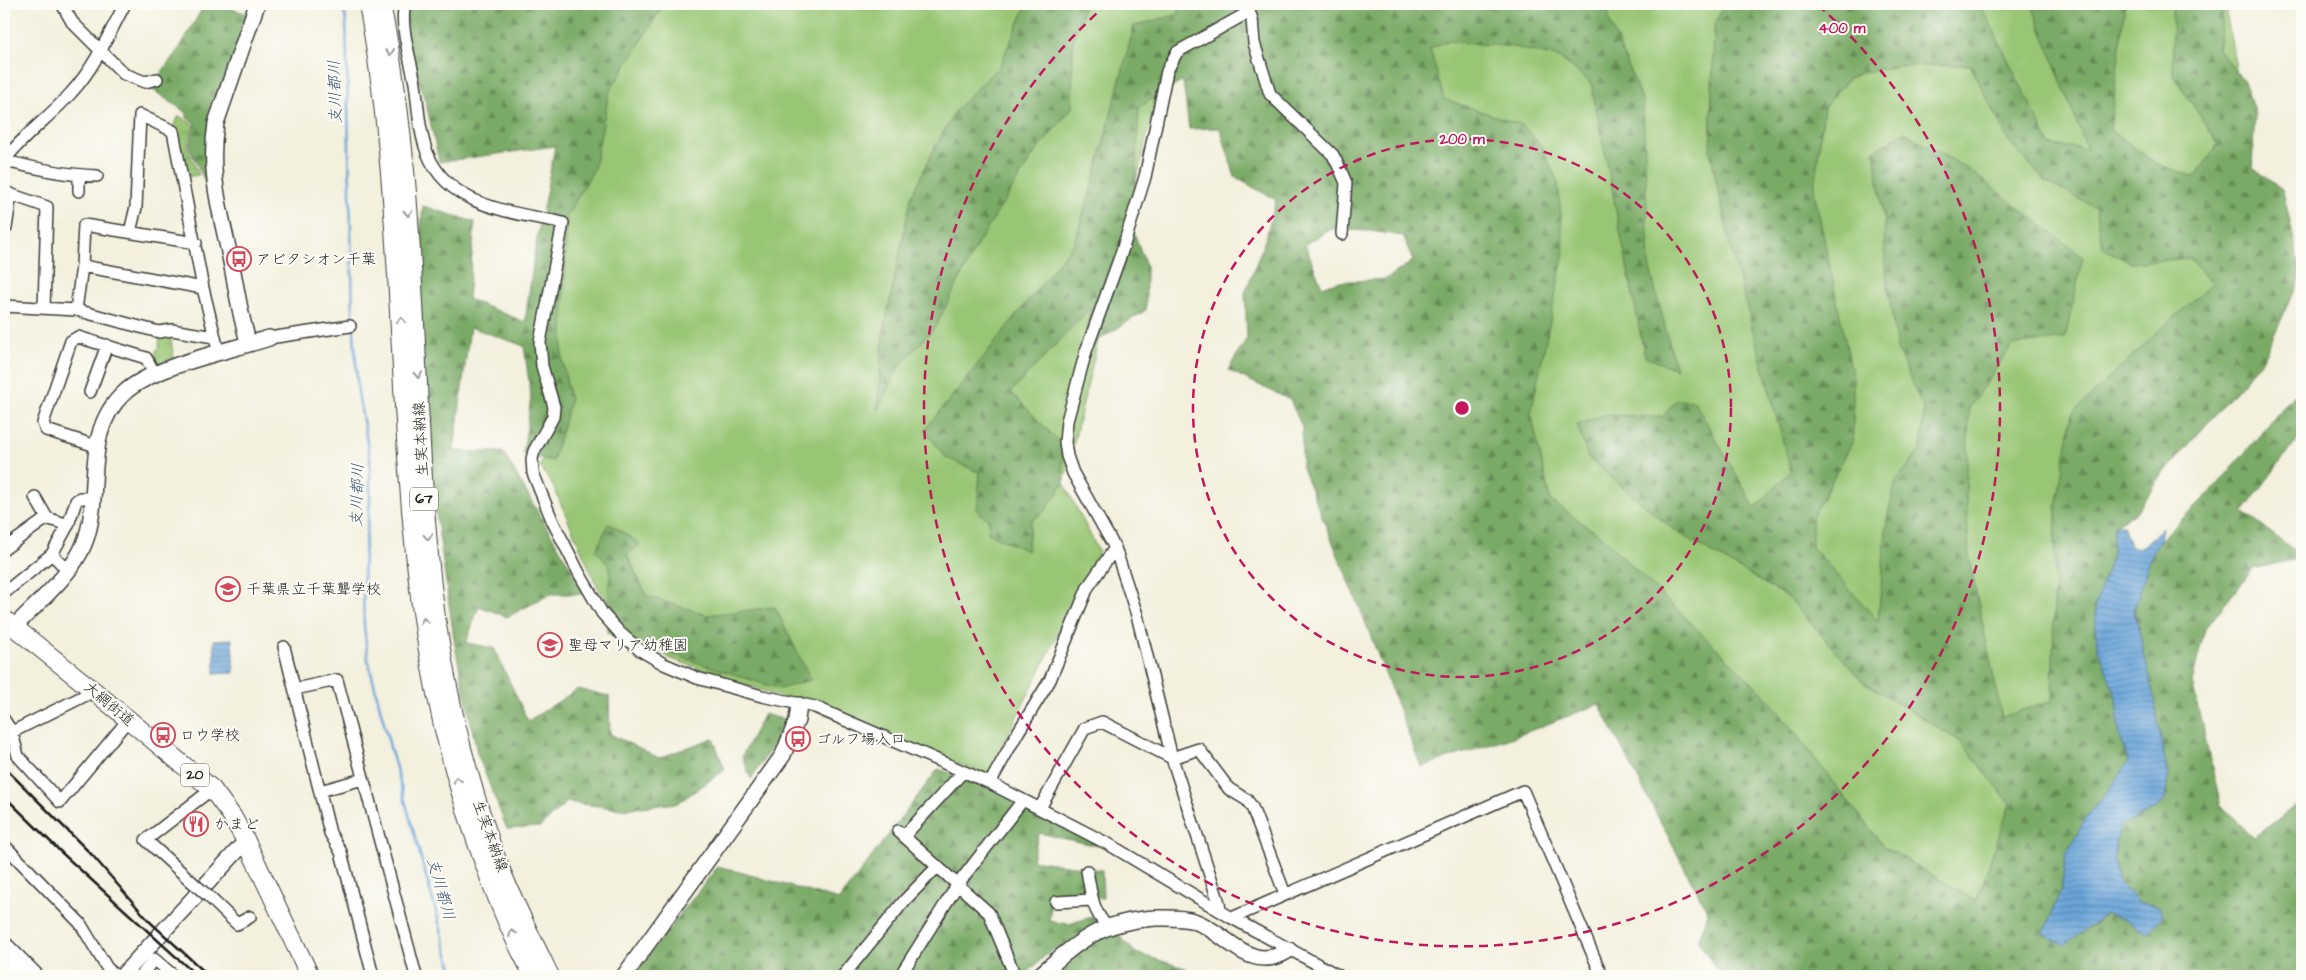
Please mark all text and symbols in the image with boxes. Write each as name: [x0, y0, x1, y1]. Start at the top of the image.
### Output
text: 400 m: [1819, 18, 1866, 39]
one-way arrow: [384, 48, 395, 56]
water label: 支川都川: [323, 60, 347, 124]
text: 200 m: [1438, 129, 1485, 150]
one-way arrow: [402, 209, 413, 217]
bus stop icon: アビタシオン千葉: [226, 246, 252, 272]
place label: アビタシオン千葉: [256, 249, 376, 270]
one-way arrow: [395, 315, 406, 323]
one-way arrow: [412, 372, 423, 380]
centre of rings: [1453, 399, 1471, 417]
street label: 生実本納線: [409, 401, 433, 477]
water label: 支川都川: [345, 463, 369, 527]
road number: 67: [410, 488, 438, 510]
one-way arrow: [422, 534, 433, 542]
school or university icon: 千葉県立千葉聾学校: [215, 576, 241, 602]
place label: 千葉県立千葉聾学校: [246, 579, 381, 600]
one-way arrow: [419, 617, 429, 626]
school or university icon: 聖母マリア幼稚園: [537, 632, 563, 658]
place label: 聖母マリア幼稚園: [568, 635, 688, 656]
street label: 大網街道: [79, 677, 139, 731]
bus stop icon: ロウ学校: [150, 722, 176, 748]
place label: ロウ学校: [180, 725, 240, 746]
bus stop icon: ゴルフ場入口: [785, 726, 811, 752]
place label: ゴルフ場入口: [816, 729, 905, 750]
road number: 20: [181, 764, 209, 786]
one-way arrow: [452, 776, 463, 785]
street label: 生実本納線: [467, 797, 513, 875]
restaurant icon: かまど: [183, 811, 209, 837]
place label: かまど: [214, 814, 259, 835]
water label: 支川都川: [422, 855, 460, 923]
one-way arrow: [508, 929, 518, 938]

